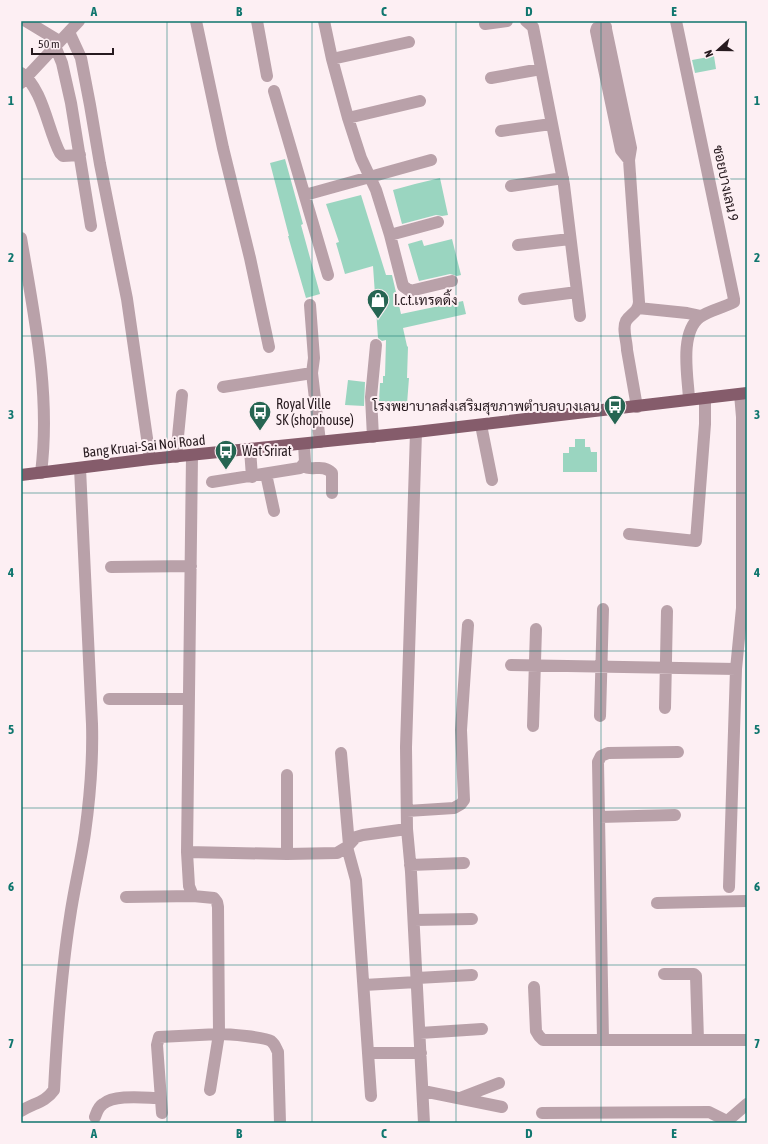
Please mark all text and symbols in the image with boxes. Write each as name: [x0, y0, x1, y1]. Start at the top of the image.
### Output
text: A: [90, 4, 98, 19]
text: B: [236, 4, 243, 19]
text: C: [381, 4, 387, 19]
text: D: [525, 4, 533, 19]
text: E: [671, 4, 677, 19]
scale bar: [32, 30, 113, 56]
north arrow: [698, 30, 738, 70]
text: 50 m: [38, 37, 60, 51]
text: N: [702, 48, 715, 59]
text: 1: [8, 93, 14, 108]
text: 1: [754, 93, 760, 108]
street label: ซอยบางเลน 9: [710, 144, 742, 222]
text: 2: [8, 250, 14, 265]
text: 2: [754, 250, 760, 265]
shop icon: I.c.t.เทรดดิ้ง: [365, 287, 391, 320]
place label: I.c.t.เทรดดิ้ง: [394, 289, 458, 308]
bus stop icon: โรงพยาบาลส่งเสริมสุขภาพตำบลบางเลน: [602, 393, 628, 426]
place label: Royal Ville SK (shophouse): [276, 396, 354, 428]
place label: โรงพยาบาลส่งเสริมสุขภาพตำบลบางเลน: [372, 398, 600, 416]
bus stop icon: Royal Ville SK (shophouse): [247, 399, 273, 432]
text: 3: [8, 407, 14, 422]
text: 3: [754, 407, 760, 422]
street label: Bang Kruai-Sai Noi Road: [82, 432, 206, 460]
bus stop icon: Wat Srirat: [213, 438, 239, 471]
place label: Wat Srirat: [242, 443, 292, 459]
text: 4: [7, 565, 14, 580]
text: 4: [753, 565, 760, 580]
text: 5: [8, 722, 14, 737]
text: 5: [754, 722, 760, 737]
text: 6: [8, 879, 14, 894]
text: 6: [754, 879, 760, 894]
text: 7: [8, 1036, 14, 1051]
text: 7: [754, 1036, 760, 1051]
text: A: [90, 1126, 98, 1141]
text: B: [236, 1126, 243, 1141]
text: C: [381, 1126, 387, 1141]
text: D: [525, 1126, 533, 1141]
text: E: [671, 1126, 677, 1141]

